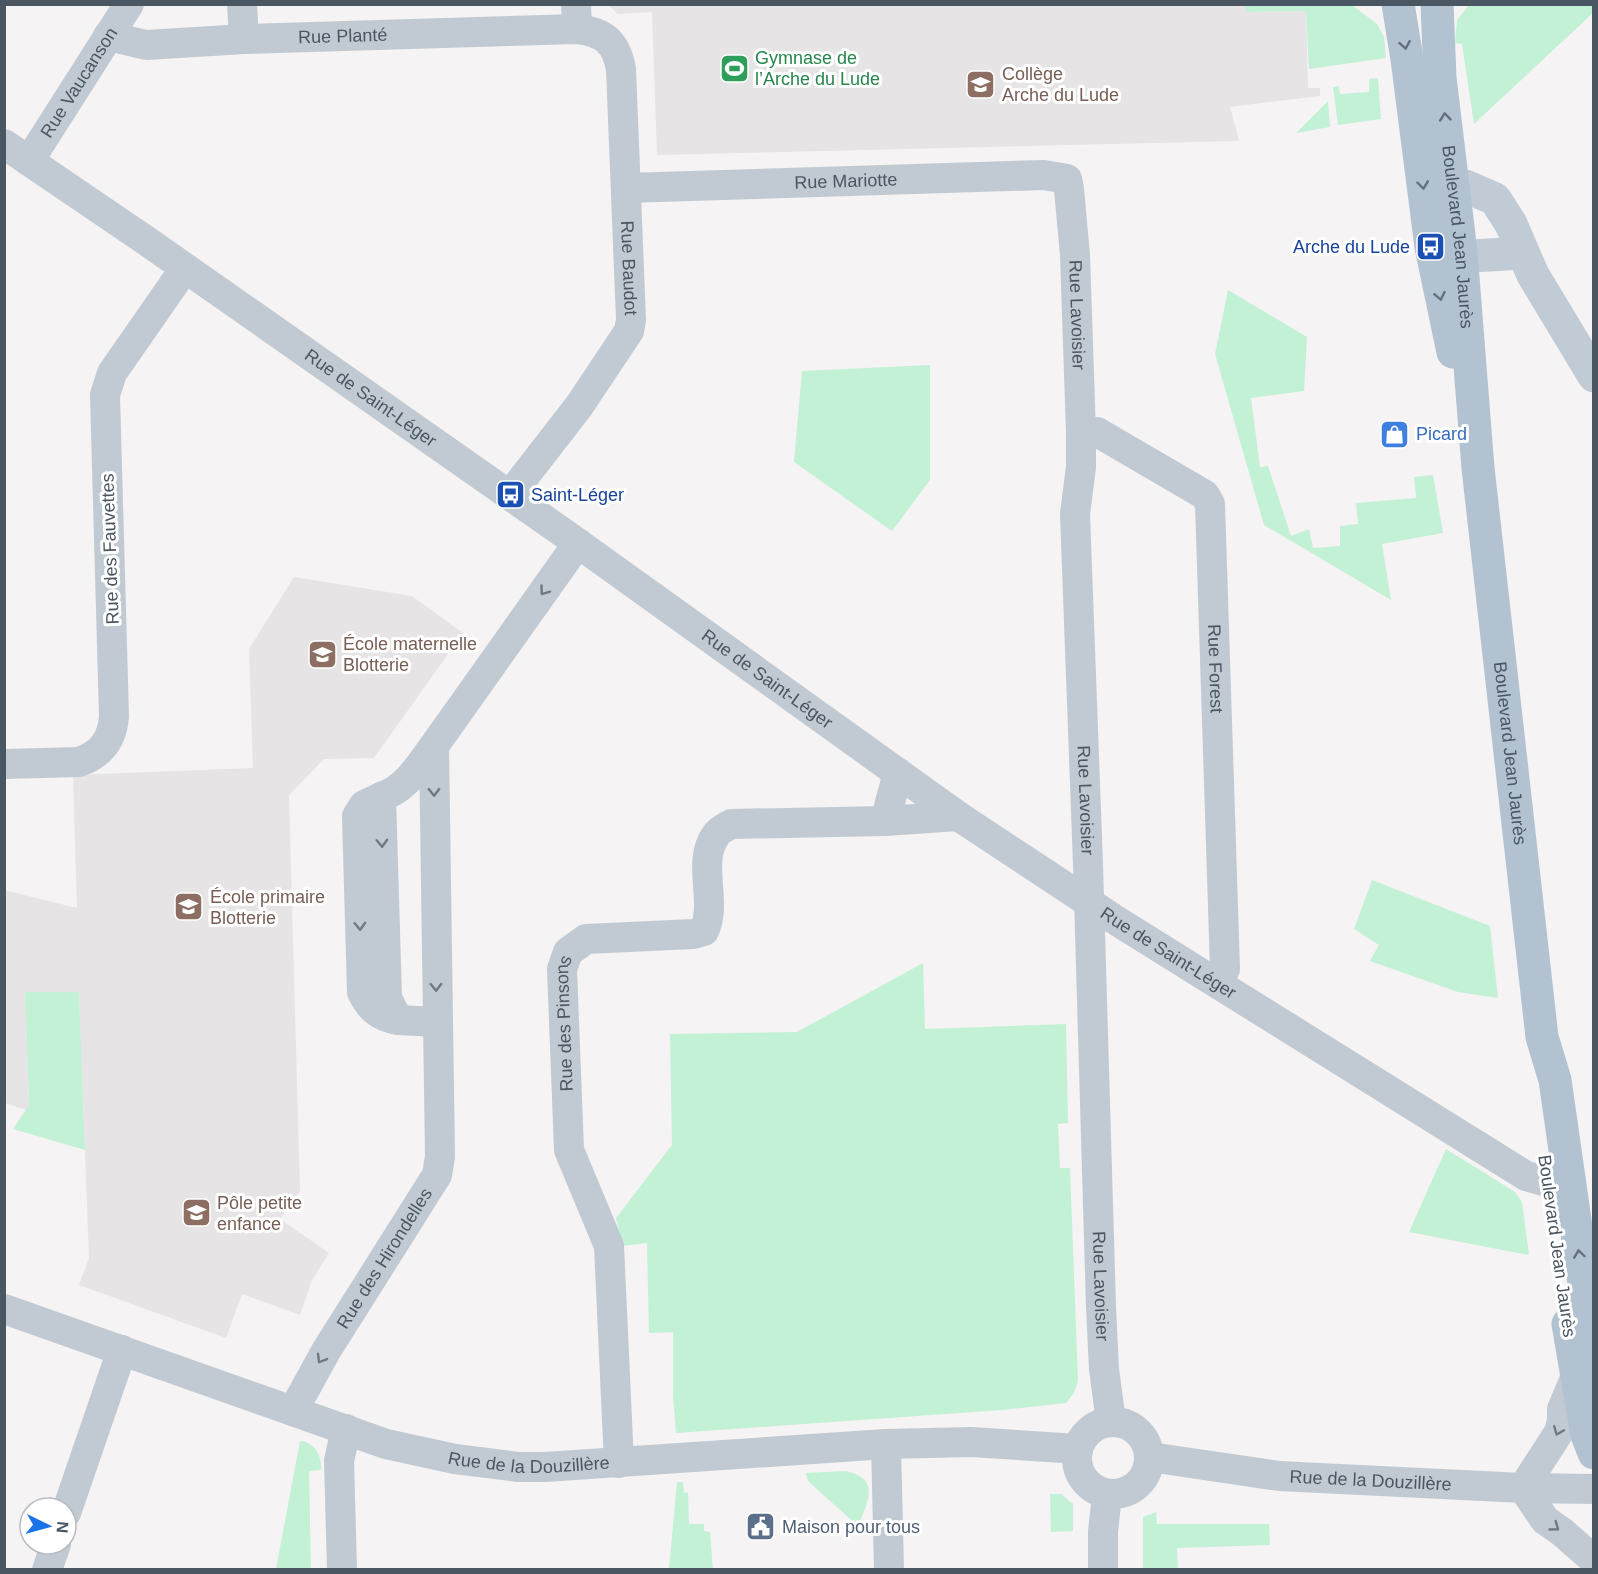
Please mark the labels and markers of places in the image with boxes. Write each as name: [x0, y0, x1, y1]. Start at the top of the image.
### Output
place label: Gymnase de l’Arche du Lude: [755, 48, 880, 89]
sports icon: Gymnase de l’Arche du Lude: [718, 52, 750, 84]
place label: Collège Arche du Lude: [1002, 64, 1119, 105]
school or university icon: Collège Arche du Lude: [965, 68, 997, 100]
bus stop icon: Arche du Lude: [1415, 231, 1447, 263]
place label: Arche du Lude: [1293, 237, 1410, 257]
shop icon: Picard: [1379, 418, 1411, 450]
place label: Picard: [1416, 424, 1467, 444]
bus stop icon: Saint-Léger: [494, 479, 526, 511]
place label: Saint-Léger: [531, 485, 624, 505]
place label: École maternelle Blotterie: [343, 634, 477, 675]
school or university icon: École maternelle Blotterie: [306, 638, 338, 670]
place label: École primaire Blotterie: [210, 887, 325, 928]
school or university icon: École primaire Blotterie: [173, 891, 205, 923]
place label: Pôle petite enfance: [217, 1193, 302, 1234]
school or university icon: Pôle petite enfance: [180, 1197, 212, 1229]
public building icon: Maison pour tous: [745, 1511, 777, 1543]
place label: Maison pour tous: [782, 1517, 920, 1537]

